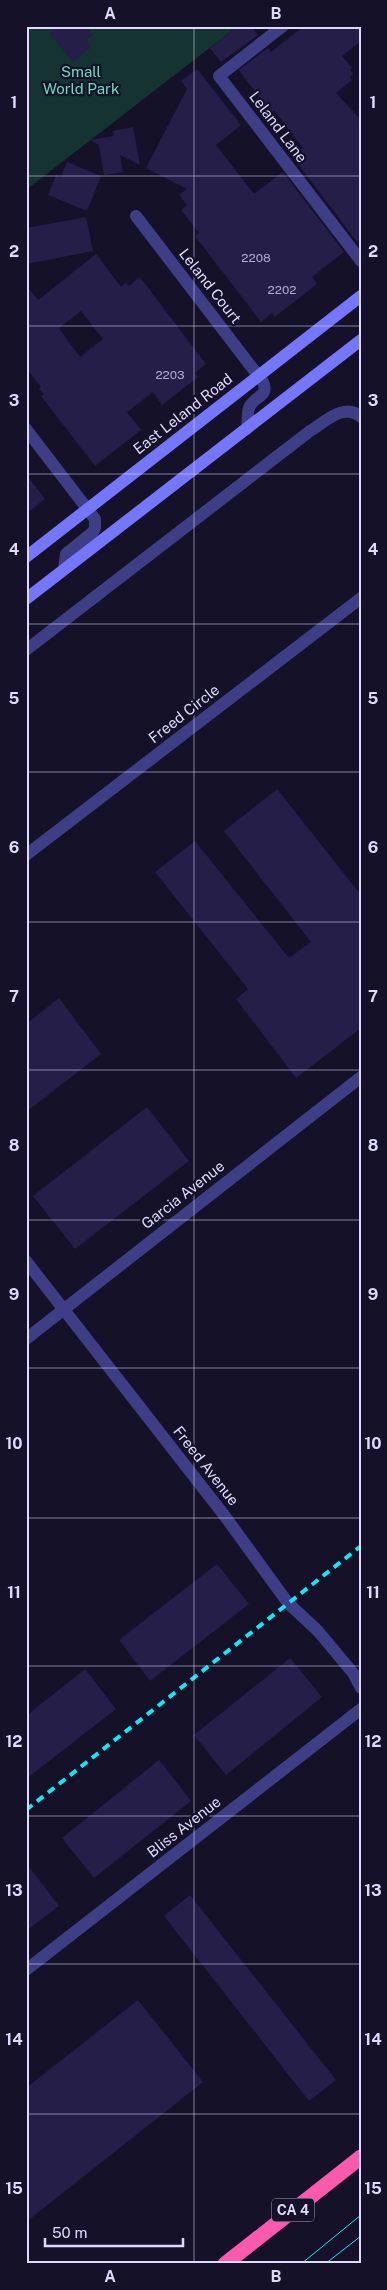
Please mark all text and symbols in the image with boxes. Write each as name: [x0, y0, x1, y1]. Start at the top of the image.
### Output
text: A: [104, 4, 116, 23]
text: B: [271, 4, 282, 23]
park label: Small World Park: [43, 63, 119, 97]
street label: Leland Lane: [246, 88, 311, 166]
text: 1: [11, 93, 17, 112]
text: 1: [370, 93, 376, 112]
text: 2: [9, 242, 19, 261]
text: 2: [368, 242, 378, 261]
street label: Leland Court: [176, 245, 245, 326]
house number: 2208: [241, 251, 271, 265]
house number: 2202: [268, 283, 296, 297]
house number: 2203: [155, 368, 185, 382]
street label: East Leland Road: [130, 370, 235, 457]
text: 3: [9, 391, 19, 410]
text: 3: [368, 391, 378, 410]
text: 4: [9, 540, 20, 559]
text: 4: [368, 540, 379, 559]
street label: Freed Circle: [145, 681, 222, 746]
text: 5: [9, 689, 20, 708]
text: 5: [368, 689, 379, 708]
text: 6: [9, 838, 19, 857]
text: 6: [368, 838, 378, 857]
text: 7: [9, 987, 19, 1006]
text: 7: [368, 987, 378, 1006]
text: 8: [9, 1136, 20, 1155]
text: 8: [368, 1136, 379, 1155]
street label: Garcia Avenue: [138, 1157, 227, 1232]
text: 9: [9, 1285, 19, 1304]
text: 9: [368, 1285, 378, 1304]
street label: Freed Avenue: [170, 1423, 243, 1509]
text: 10: [5, 1434, 23, 1453]
text: 10: [364, 1434, 382, 1453]
text: 11: [7, 1583, 21, 1602]
text: 11: [366, 1583, 380, 1602]
text: 12: [5, 1732, 23, 1751]
text: 12: [364, 1732, 382, 1751]
street label: Bliss Avenue: [144, 1793, 224, 1861]
text: 13: [5, 1881, 23, 1900]
text: 13: [364, 1881, 382, 1900]
text: 14: [5, 2030, 23, 2049]
text: 14: [364, 2030, 382, 2049]
text: 15: [5, 2179, 23, 2198]
text: 15: [364, 2179, 382, 2198]
road number: CA 4: [272, 2198, 314, 2222]
scale bar: [45, 2215, 182, 2247]
text: 50 m: [52, 2224, 87, 2241]
text: A: [104, 2267, 116, 2286]
text: B: [271, 2267, 282, 2286]

